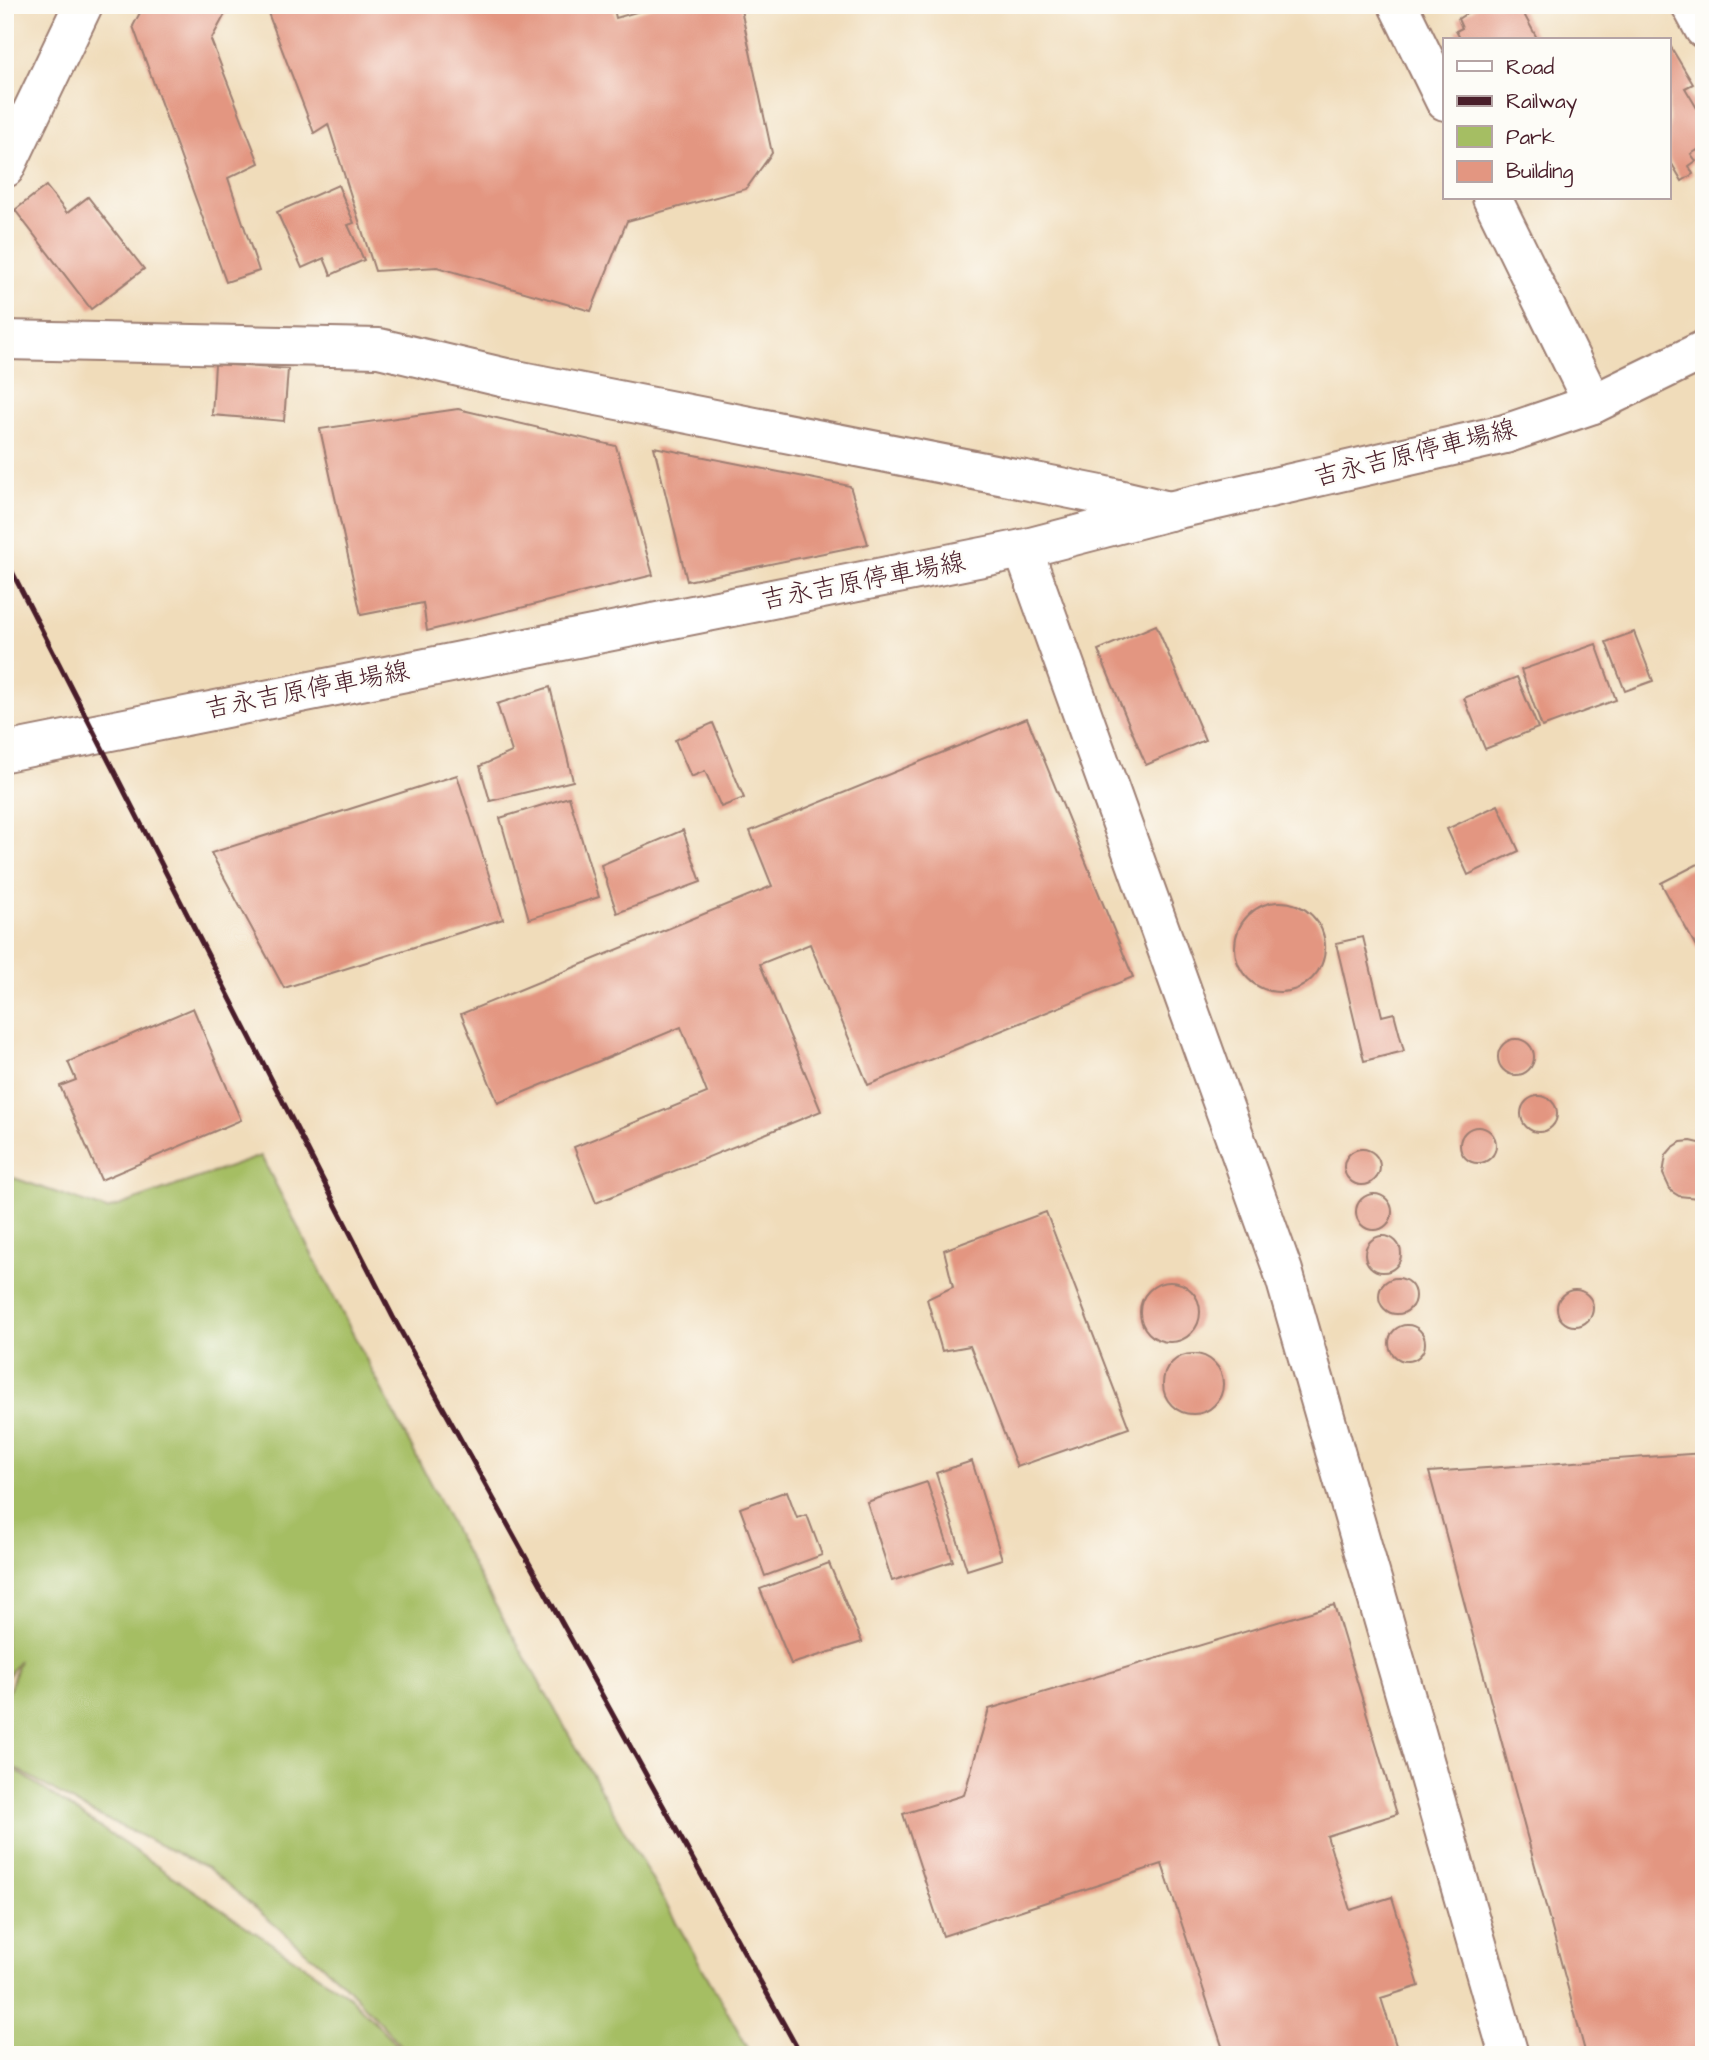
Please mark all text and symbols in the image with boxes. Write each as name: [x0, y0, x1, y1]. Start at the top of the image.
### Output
legend: [1443, 38, 1670, 200]
text: Road: [1506, 53, 1554, 82]
text: Railway: [1506, 87, 1578, 118]
text: Park: [1506, 123, 1555, 152]
text: Building: [1506, 157, 1574, 188]
street label: 吉永吉原停車場線: [1310, 410, 1520, 496]
street label: 吉永吉原停車場線: [757, 543, 969, 619]
street label: 吉永吉原停車場線: [201, 652, 413, 728]

